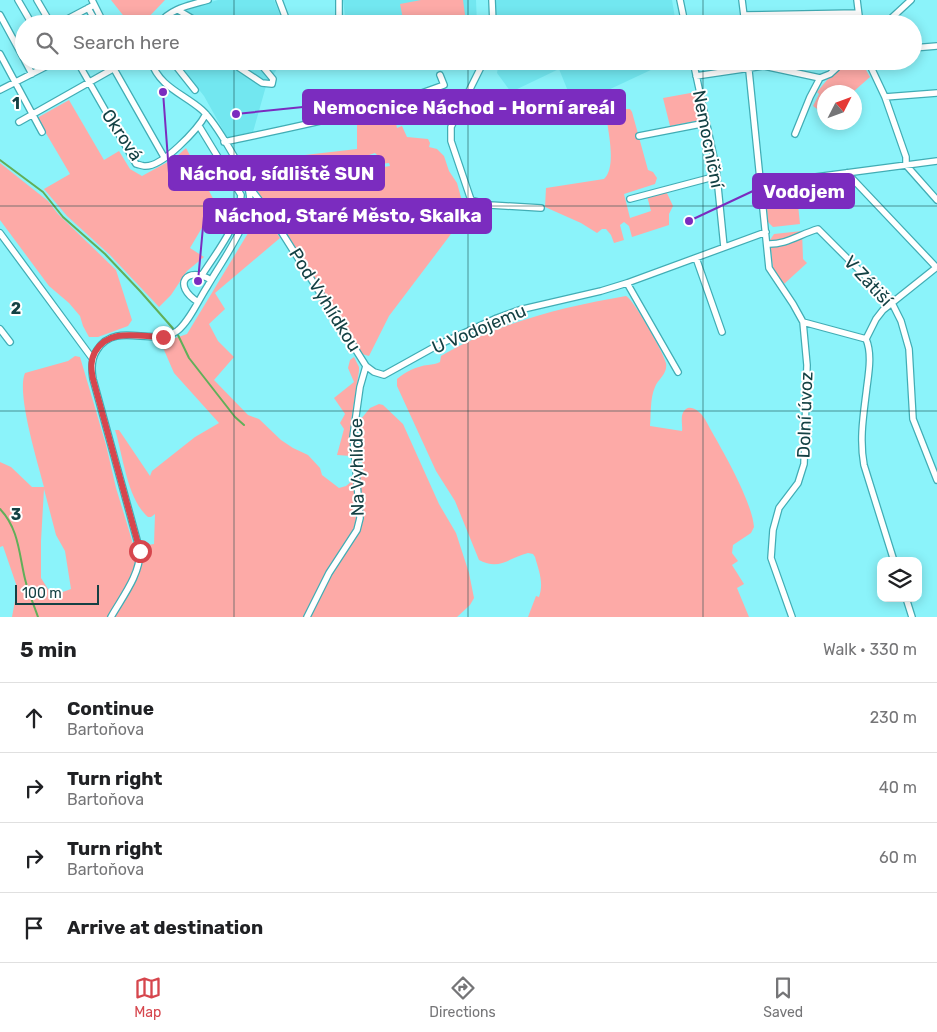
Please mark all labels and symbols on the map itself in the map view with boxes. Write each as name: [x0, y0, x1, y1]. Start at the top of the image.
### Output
north arrow: [817, 85, 862, 130]
street label: Nemocniční: [688, 88, 729, 191]
callout: Nemocnice Náchod - Horní areál: [303, 90, 625, 124]
text: 1: [12, 94, 20, 113]
text: Nemocnice Náchod - Horní areál: [313, 96, 615, 119]
street label: Okrová: [97, 105, 147, 165]
callout: Náchod, sídliště SUN: [169, 156, 384, 190]
text: Náchod, sídliště SUN: [180, 162, 374, 185]
callout: Vodojem: [753, 174, 854, 208]
text: Vodojem: [763, 180, 845, 203]
callout: Náchod, Staré Město, Skalka: [204, 199, 491, 233]
text: Náchod, Staré Město, Skalka: [214, 204, 482, 227]
street label: Pod Vyhlídkou: [284, 244, 366, 356]
street label: V Zátiší: [839, 251, 898, 312]
text: 2: [11, 299, 21, 318]
street label: U Vodojemu: [429, 299, 529, 359]
route end: [152, 326, 175, 349]
street label: Dolní úvoz: [792, 371, 818, 459]
street label: Na Vyhlídce: [345, 418, 369, 516]
text: 3: [11, 505, 21, 524]
route start: [129, 540, 152, 563]
scale bar: [15, 582, 99, 605]

